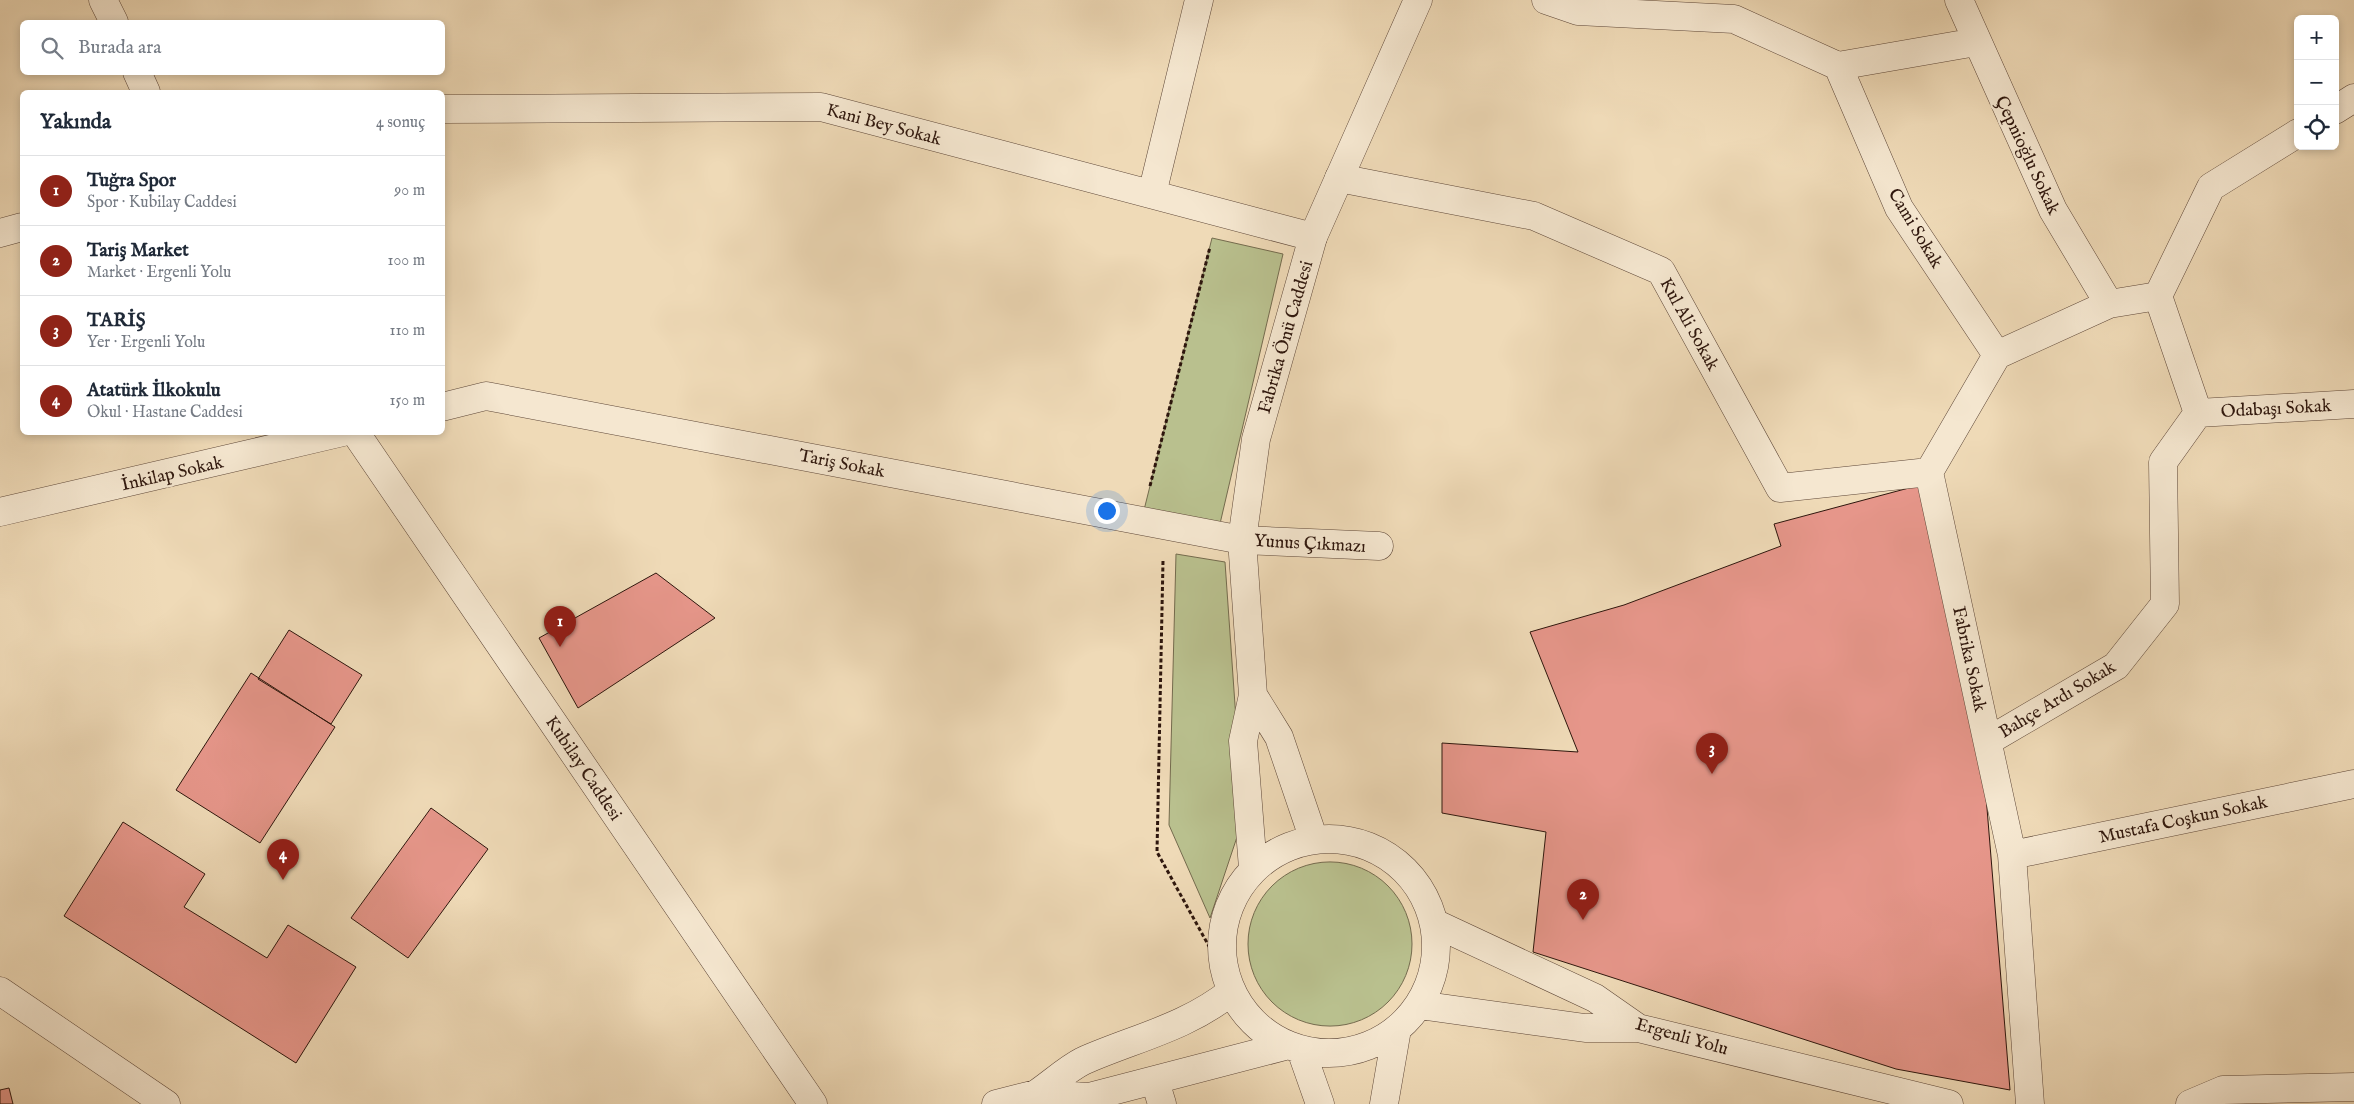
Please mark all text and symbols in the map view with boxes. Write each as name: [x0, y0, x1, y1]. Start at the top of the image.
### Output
map controls: [2294, 15, 2339, 150]
button: +: [2294, 15, 2339, 60]
search box: [20, 20, 445, 75]
icon: search: [38, 34, 66, 62]
text: Burada ara: [78, 36, 162, 60]
button: −: [2294, 60, 2339, 105]
street label: Çepnioğlu Sokak: [1989, 92, 2064, 219]
street label: Kani Bey Sokak: [824, 99, 944, 152]
button: locate: [2294, 105, 2339, 150]
text: Yakında: [40, 109, 111, 136]
text: 4 sonuç: [376, 113, 425, 133]
text: Tuğra Spor: [87, 169, 176, 193]
text: 1: [53, 181, 59, 201]
text: 90 m: [394, 181, 425, 201]
street label: Cami Sokak: [1882, 185, 1948, 273]
text: Spor · Kubilay Caddesi: [87, 193, 237, 213]
text: Tariş Market: [87, 239, 189, 263]
text: 2: [52, 251, 60, 271]
text: 100 m: [388, 251, 425, 271]
street label: Fabrika Önü Caddesi: [1253, 258, 1319, 417]
text: Market · Ergenli Yolu: [87, 263, 231, 283]
street label: Kul Ali Sokak: [1654, 274, 1724, 376]
text: TARİŞ: [87, 309, 145, 333]
text: 3: [53, 321, 59, 341]
text: 110 m: [389, 321, 425, 341]
text: Yer · Ergenli Yolu: [87, 333, 205, 353]
text: Atatürk İlkokulu: [87, 379, 221, 403]
text: 4: [52, 391, 60, 411]
text: 150 m: [390, 391, 425, 411]
street label: Odabaşı Sokak: [2220, 395, 2332, 424]
text: Okul · Hastane Caddesi: [87, 403, 243, 423]
street label: Tariş Sokak: [797, 445, 887, 484]
street label: İnkilap Sokak: [119, 450, 226, 497]
your location: [1094, 498, 1120, 524]
street label: Yunus Çıkmazı: [1253, 530, 1367, 559]
street label: Fabrika Sokak: [1946, 605, 1991, 714]
pin: 1: [544, 606, 576, 647]
street label: Bahçe Ardı Sokak: [1995, 656, 2121, 744]
street label: Kubilay Caddesi: [539, 712, 626, 826]
pin: 3: [1696, 733, 1728, 774]
street label: Mustafa Coşkun Sokak: [2097, 791, 2270, 850]
pin: 4: [267, 839, 299, 880]
pin: 2: [1567, 879, 1599, 920]
street label: Ergenli Yolu: [1633, 1013, 1731, 1062]

